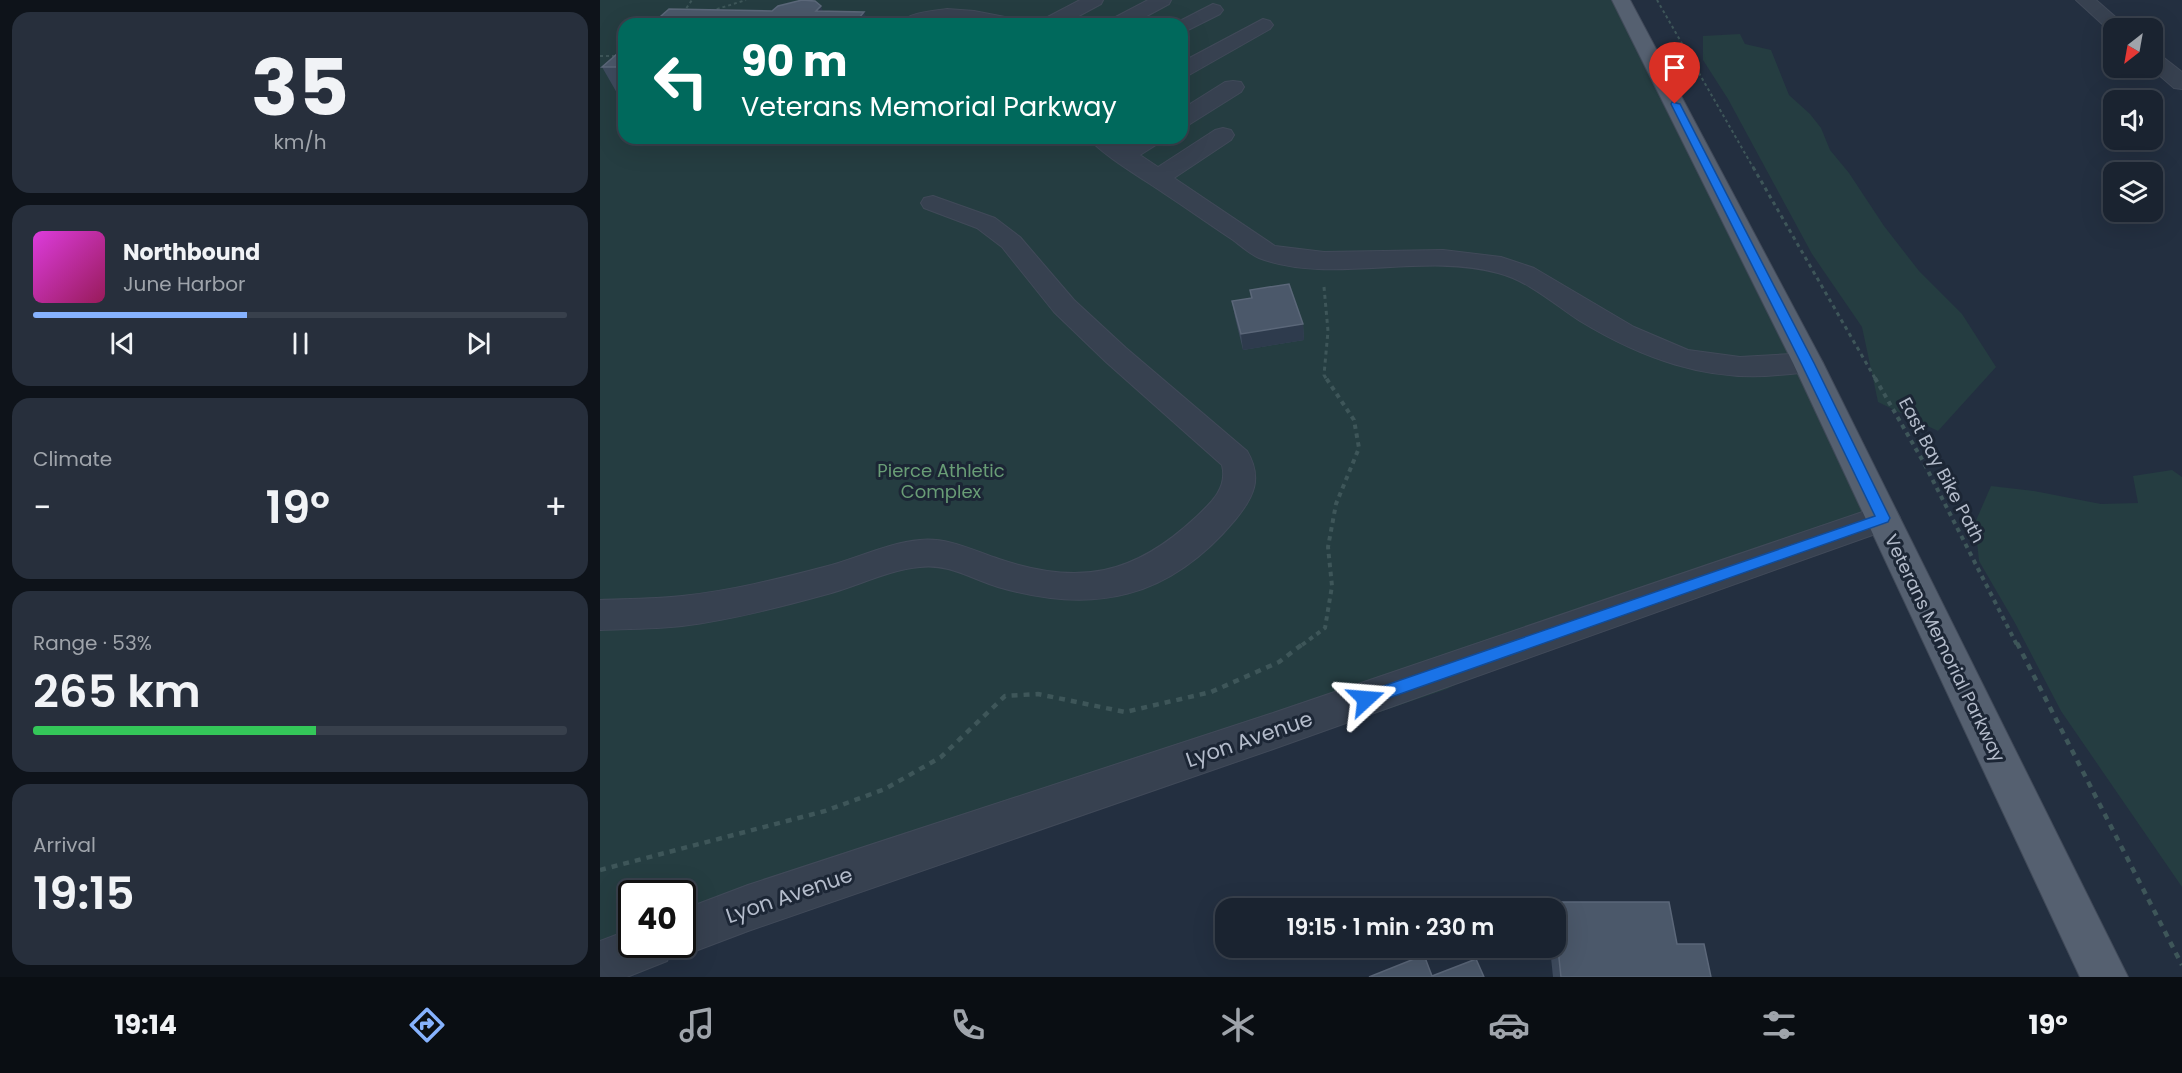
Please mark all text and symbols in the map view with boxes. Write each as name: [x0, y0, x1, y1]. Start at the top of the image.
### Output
north arrow: [2103, 18, 2163, 78]
map controls: [2103, 18, 2163, 222]
text: 90 m: [741, 32, 848, 91]
text: 35: [251, 33, 349, 142]
icon: left: [642, 42, 720, 120]
pin: [1649, 42, 1700, 104]
icon: arrive: [1658, 51, 1691, 84]
text: Veterans Memorial Parkway: [741, 88, 1117, 125]
button: sound: [2103, 90, 2163, 150]
text: km/h: [273, 128, 327, 156]
button: layers: [2103, 162, 2163, 222]
text: Northbound: [123, 237, 260, 268]
text: June Harbor: [123, 270, 246, 298]
icon: previous: [106, 327, 139, 360]
icon: pause: [284, 327, 317, 360]
icon: next: [462, 327, 495, 360]
street label: East Bay Bike Path: [1893, 393, 1991, 547]
text: Climate: [33, 445, 112, 473]
park label: Pierce Athletic Complex: [877, 458, 1005, 504]
text: 19°: [266, 476, 330, 539]
text: −: [33, 484, 51, 531]
text: +: [544, 484, 567, 531]
street label: Veterans Memorial Parkway: [1879, 530, 2011, 766]
text: Range · 53%: [33, 629, 152, 657]
text: 265 km: [33, 660, 201, 723]
position arrow: [1334, 667, 1398, 731]
street label: Lyon Avenue: [1182, 704, 1316, 774]
text: Arrival: [33, 831, 96, 859]
street label: Lyon Avenue: [722, 860, 856, 930]
text: 19:15: [33, 862, 135, 925]
speed limit sign: 40: [618, 880, 696, 958]
text: 19:15 · 1 min · 230 m: [1287, 912, 1494, 943]
icon: directions: [406, 1004, 448, 1046]
icon: music: [676, 1004, 718, 1046]
icon: phone: [947, 1004, 989, 1046]
icon: climate: [1217, 1004, 1259, 1046]
icon: car: [1488, 1004, 1530, 1046]
icon: filters: [1758, 1004, 1800, 1046]
text: 19:14: [114, 1006, 177, 1043]
text: 19°: [2028, 1006, 2068, 1043]

